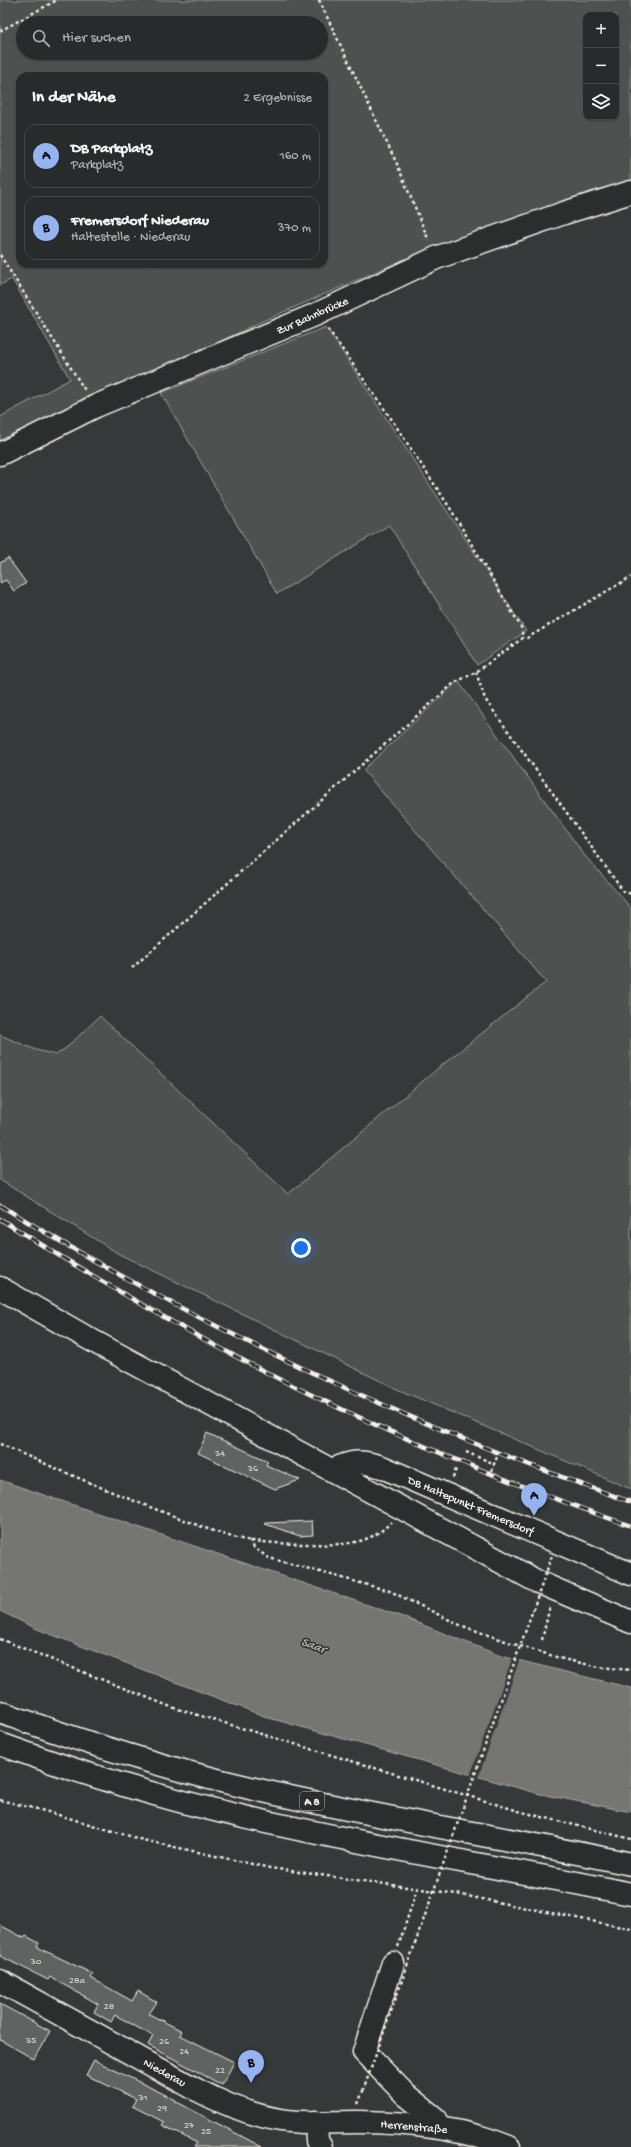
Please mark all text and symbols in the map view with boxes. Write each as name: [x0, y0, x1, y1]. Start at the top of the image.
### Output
map controls: [583, 12, 619, 120]
button: +: [583, 12, 619, 48]
search box: [16, 16, 328, 60]
icon: search: [30, 27, 52, 49]
text: Hier suchen: [62, 29, 131, 47]
button: −: [583, 48, 619, 84]
button: layers: [583, 84, 619, 120]
text: In der Nähe: [32, 88, 115, 108]
text: 2 Ergebnisse: [244, 91, 312, 106]
text: DB Parkplatz: [71, 140, 152, 158]
text: A: [42, 149, 50, 164]
text: 160 m: [279, 149, 311, 164]
text: Parkplatz: [71, 158, 123, 173]
text: Fremersdorf Niederau: [71, 212, 209, 230]
text: B: [43, 221, 49, 236]
text: 370 m: [278, 221, 311, 236]
text: Haltestelle · Niederau: [71, 230, 190, 245]
street label: Zur Bahnbrücke: [275, 294, 352, 339]
your location: [291, 1238, 311, 1258]
house number: 34: [214, 1448, 225, 1460]
house number: 36: [247, 1463, 259, 1475]
street label: DB Haltepunkt Fremersdorf: [404, 1474, 537, 1540]
pin: A: [521, 1483, 547, 1516]
water label: Saar: [299, 1635, 330, 1659]
road number: A 8: [300, 1792, 324, 1810]
house number: 30: [30, 1956, 42, 1968]
house number: 28a: [69, 1975, 85, 1987]
house number: 28: [104, 2001, 115, 2013]
house number: 35: [25, 2035, 36, 2047]
house number: 26: [159, 2036, 170, 2048]
house number: 24: [179, 2046, 189, 2058]
pin: B: [238, 2050, 264, 2083]
street label: Niederau: [140, 2056, 188, 2091]
house number: 22: [215, 2065, 225, 2077]
house number: 31: [137, 2092, 148, 2104]
house number: 29: [157, 2103, 167, 2115]
street label: Herrenstraße: [380, 2118, 449, 2138]
house number: 27: [184, 2120, 195, 2132]
house number: 25: [201, 2126, 211, 2138]

